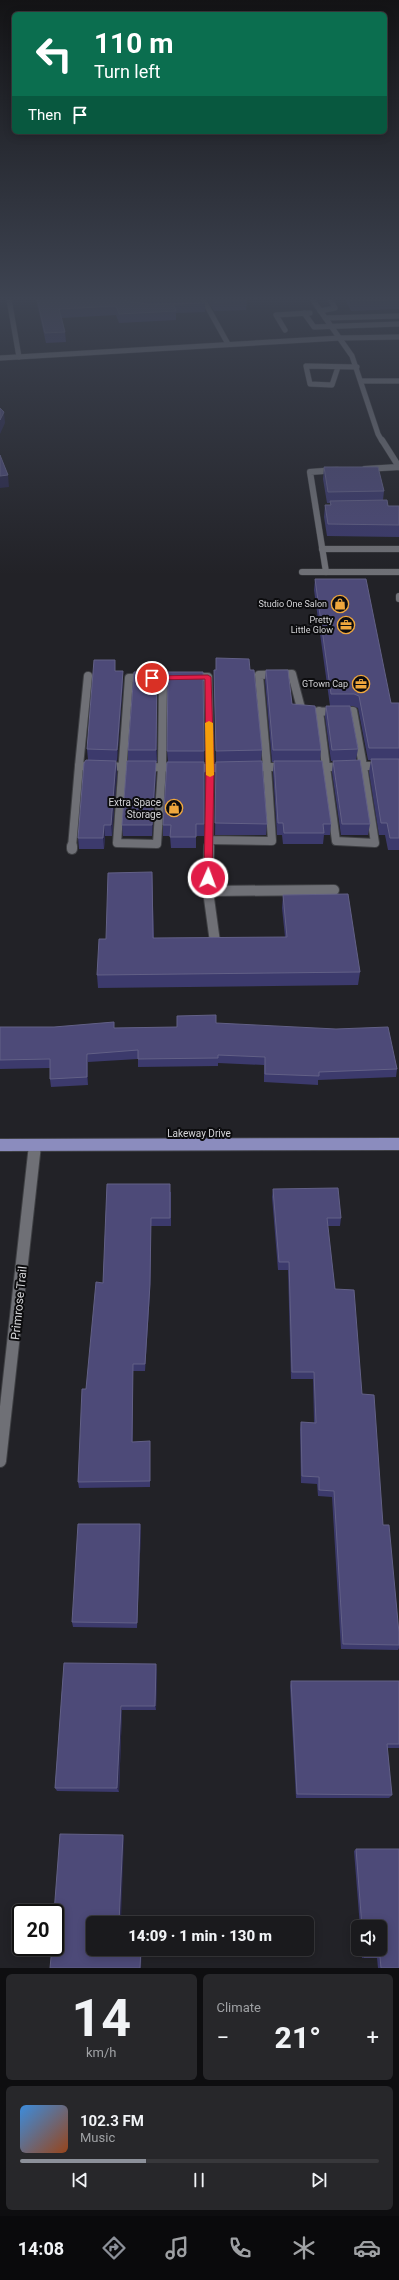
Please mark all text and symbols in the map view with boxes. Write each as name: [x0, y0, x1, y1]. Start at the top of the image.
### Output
text: 110 m: [94, 27, 173, 60]
icon: left: [28, 28, 80, 80]
text: Turn left: [94, 61, 160, 82]
icon: arrive: [69, 104, 91, 126]
text: Then: [28, 106, 61, 124]
shop icon: Studio One Salon: [330, 594, 350, 614]
place label: Studio One Salon: [258, 599, 327, 609]
place label: Pretty Little Glow: [291, 615, 334, 635]
office icon: Pretty Little Glow: [336, 615, 356, 635]
pin: [135, 661, 169, 695]
icon: arrive: [141, 667, 163, 689]
office icon: GTown Cap: [351, 674, 371, 694]
place label: GTown Cap: [302, 679, 348, 689]
place label: Extra Space Storage: [108, 797, 161, 820]
shop icon: Extra Space Storage: [164, 798, 184, 818]
position arrow: [187, 857, 229, 899]
street label: Lakeway Drive: [167, 1128, 231, 1139]
street label: Primrose Trail: [8, 1265, 30, 1341]
speed limit sign: 20: [12, 1904, 64, 1956]
map controls: [351, 1920, 387, 1956]
button: sound: [351, 1920, 387, 1956]
text: 14:09 · 1 min · 130 m: [128, 1927, 272, 1945]
text: 14: [71, 1988, 131, 2049]
text: Climate: [217, 2000, 261, 2015]
text: 21°: [275, 2020, 321, 2055]
text: −: [217, 2025, 229, 2050]
text: +: [367, 2025, 379, 2050]
text: km/h: [86, 2045, 117, 2060]
text: 102.3 FM: [80, 2112, 144, 2130]
text: Music: [80, 2130, 115, 2145]
icon: previous: [69, 2169, 91, 2191]
icon: pause: [188, 2169, 210, 2191]
icon: next: [308, 2169, 330, 2191]
icon: directions: [100, 2234, 128, 2262]
icon: music: [163, 2234, 191, 2262]
icon: phone: [226, 2234, 254, 2262]
icon: climate: [290, 2234, 318, 2262]
icon: car: [353, 2234, 381, 2262]
text: 14:08: [18, 2238, 64, 2259]

